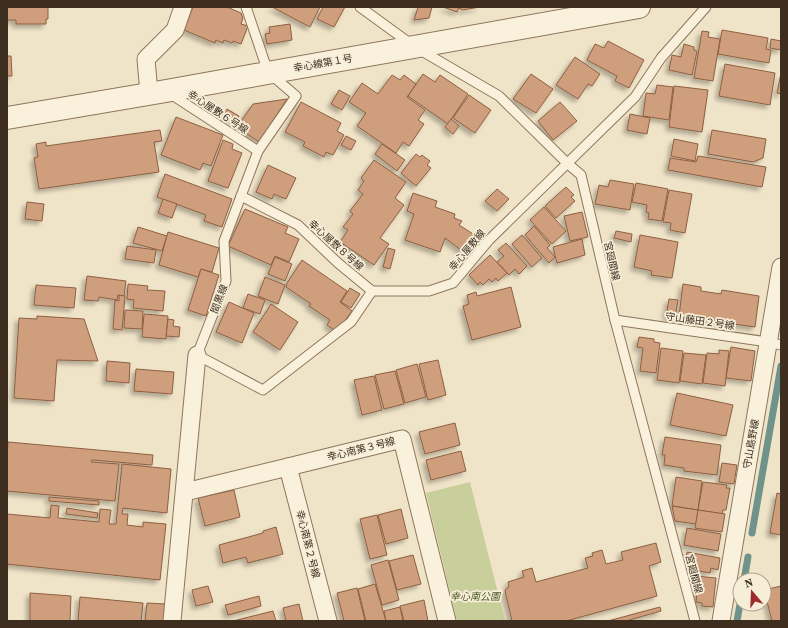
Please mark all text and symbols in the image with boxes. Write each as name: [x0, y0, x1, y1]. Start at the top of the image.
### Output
street label: 幸心線第１号: [292, 51, 354, 75]
street label: 幸心屋敷６号線: [185, 87, 251, 137]
street label: 幸心屋敷８号線: [306, 217, 366, 273]
street label: 幸心屋敷線: [446, 227, 488, 273]
street label: 宮廻間線: [601, 240, 623, 282]
street label: 間黒線: [208, 283, 230, 315]
street label: 守山藤田２号線: [664, 310, 736, 332]
street label: 守山島野線: [740, 418, 762, 470]
street label: 幸心南第３号線: [325, 434, 397, 464]
street label: 幸心南第２号線: [293, 508, 323, 580]
street label: 宮廻間線: [683, 553, 705, 595]
north arrow: [732, 572, 772, 612]
text: N: [743, 575, 755, 591]
park label: 幸心南公園: [450, 590, 502, 603]

